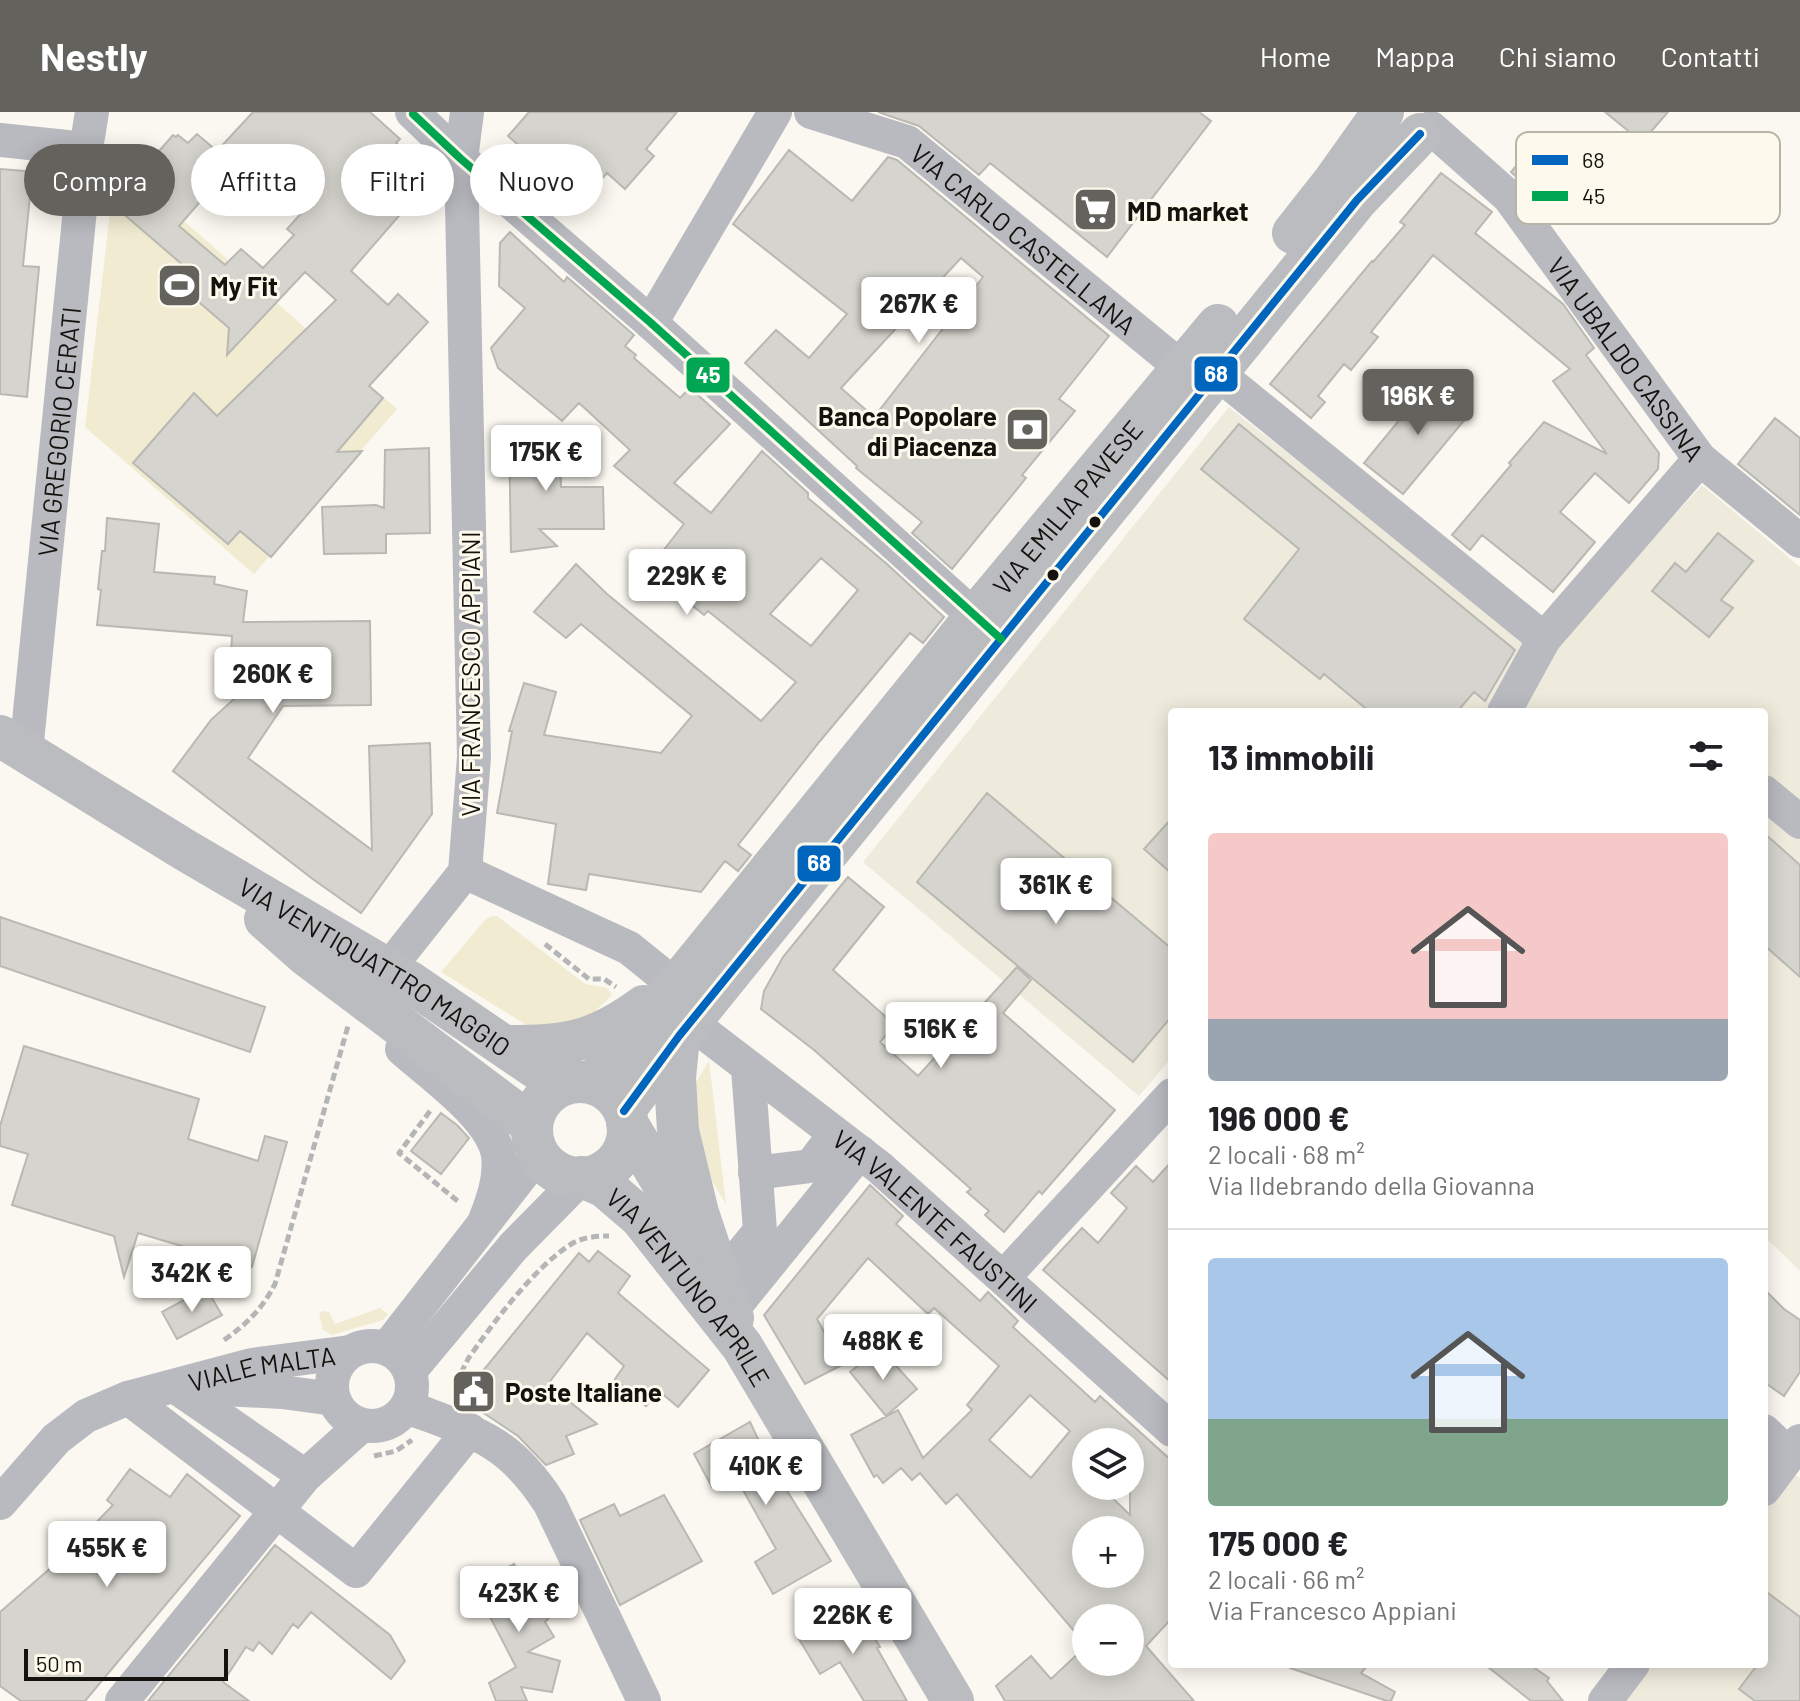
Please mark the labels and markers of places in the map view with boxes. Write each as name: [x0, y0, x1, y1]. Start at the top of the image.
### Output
supermarket icon: MD market: [1072, 186, 1120, 234]
place label: MD market: [1127, 195, 1249, 226]
sports icon: My Fit: [155, 261, 203, 309]
place label: My Fit: [210, 270, 278, 301]
pin: 267K €: [854, 277, 984, 345]
pin: 196K €: [1353, 369, 1483, 437]
place label: Banca Popolare di Piacenza: [818, 400, 997, 461]
bank icon: Banca Popolare di Piacenza: [1004, 406, 1052, 454]
pin: 175K €: [481, 425, 611, 493]
unlabelled marker: [1087, 514, 1103, 530]
pin: 229K €: [622, 549, 752, 617]
unlabelled marker: [1045, 567, 1061, 583]
pin: 260K €: [208, 647, 338, 715]
pin: 361K €: [991, 858, 1121, 926]
pin: 516K €: [876, 1002, 1006, 1070]
pin: 342K €: [127, 1246, 257, 1314]
pin: 488K €: [818, 1314, 948, 1382]
public building icon: Poste Italiane: [450, 1367, 498, 1415]
place label: Poste Italiane: [505, 1376, 662, 1407]
pin: 410K €: [701, 1439, 831, 1507]
pin: 455K €: [42, 1521, 172, 1589]
pin: 423K €: [454, 1566, 584, 1634]
pin: 226K €: [788, 1588, 918, 1656]

